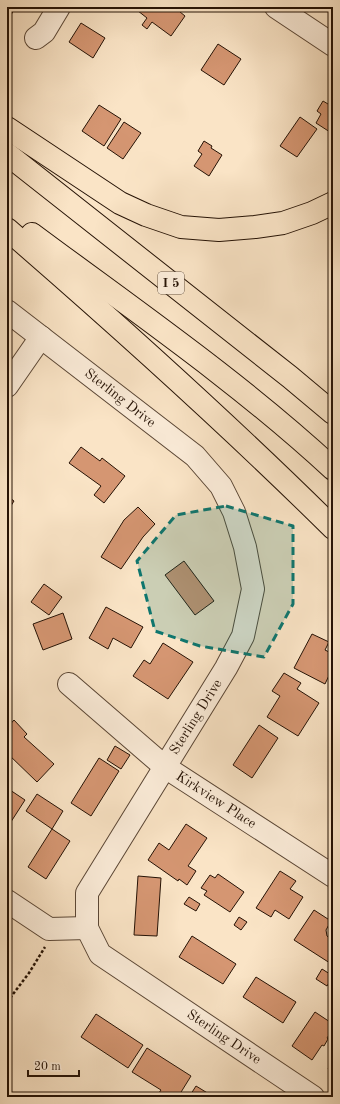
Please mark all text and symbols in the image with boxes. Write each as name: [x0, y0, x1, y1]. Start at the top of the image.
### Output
road number: I 5: [158, 272, 184, 294]
street label: Sterling Drive: [82, 366, 158, 430]
street label: Sterling Drive: [167, 677, 225, 757]
street label: Kirkview Place: [173, 769, 259, 831]
street label: Sterling Drive: [184, 1007, 264, 1067]
scale bar: [28, 1052, 79, 1078]
text: 20 m: [34, 1061, 61, 1073]

